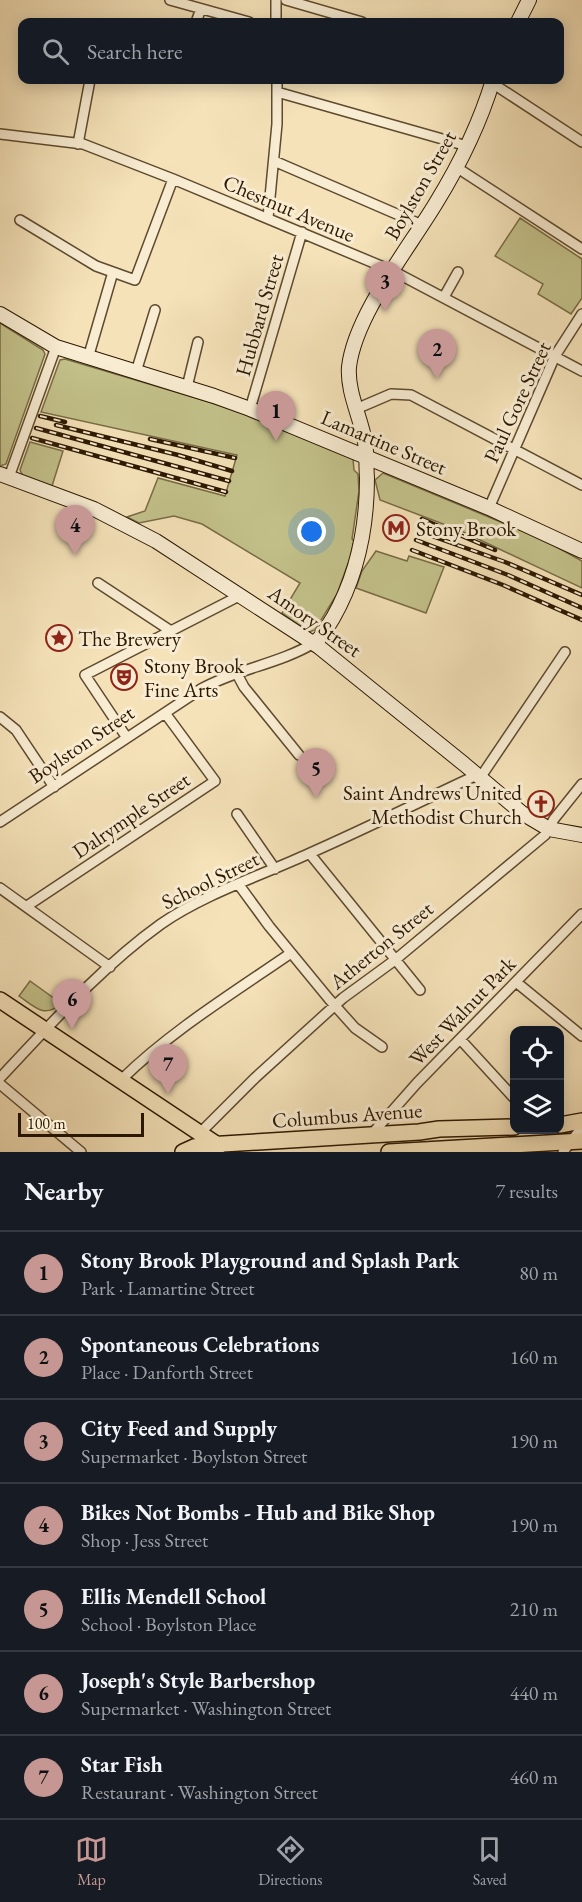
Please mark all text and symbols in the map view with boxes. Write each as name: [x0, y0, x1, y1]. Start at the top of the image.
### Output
search box: [18, 18, 564, 84]
icon: search: [39, 35, 72, 68]
text: Search here: [87, 37, 182, 66]
street label: Boylston Street: [378, 125, 462, 244]
street label: Chestnut Avenue: [219, 168, 359, 248]
street label: Hubbard Street: [229, 251, 289, 379]
pin: 3: [366, 262, 404, 311]
pin: 2: [418, 330, 456, 379]
street label: Paul Gore Street: [477, 337, 557, 467]
pin: 1: [256, 392, 296, 441]
street label: Lamartine Street: [317, 403, 451, 481]
pin: 4: [56, 506, 94, 555]
metro station icon: Stony Brook: [381, 513, 411, 543]
place label: Stony Brook: [416, 515, 517, 542]
your location: [297, 517, 326, 546]
street label: Amory Street: [262, 578, 367, 663]
place icon: The Brewery: [44, 623, 74, 653]
place label: The Brewery: [78, 625, 182, 652]
place label: Stony Brook Fine Arts: [144, 652, 245, 703]
theatre icon: Stony Brook Fine Arts: [109, 662, 139, 692]
street label: Boylston Street: [23, 699, 139, 789]
pin: 5: [296, 748, 336, 798]
street label: Dalrymple Street: [67, 766, 195, 864]
place label: Saint Andrews United Methodist Church: [343, 779, 522, 830]
church icon: Saint Andrews United Methodist Church: [526, 789, 556, 819]
street label: School Street: [157, 845, 263, 915]
street label: Atherton Street: [323, 895, 439, 996]
street label: West Walnut Park: [403, 950, 522, 1072]
pin: 6: [52, 980, 92, 1029]
map controls: [510, 1026, 564, 1134]
button: locate: [510, 1026, 564, 1080]
pin: 7: [148, 1044, 188, 1094]
button: layers: [510, 1080, 564, 1134]
street label: Columbus Avenue: [271, 1096, 423, 1134]
scale bar: [18, 1110, 144, 1138]
text: 100 m: [27, 1113, 66, 1134]
text: Nearby: [24, 1174, 104, 1208]
text: 7 results: [495, 1178, 558, 1204]
text: Stony Brook Playground and Splash Park: [81, 1246, 459, 1275]
text: 1: [38, 1260, 49, 1286]
text: 80 m: [519, 1260, 558, 1286]
text: Park · Lamartine Street: [81, 1275, 254, 1301]
text: Spontaneous Celebrations: [81, 1330, 319, 1359]
text: 2: [38, 1344, 49, 1370]
text: 160 m: [510, 1344, 558, 1370]
text: Place · Danforth Street: [81, 1359, 253, 1385]
text: City Feed and Supply: [81, 1414, 277, 1443]
text: 3: [38, 1428, 49, 1454]
text: 190 m: [510, 1428, 558, 1454]
text: Supermarket · Boylston Street: [81, 1443, 307, 1469]
text: Bikes Not Bombs - Hub and Bike Shop: [81, 1498, 435, 1527]
text: 4: [38, 1512, 49, 1538]
text: 190 m: [510, 1512, 558, 1538]
text: Shop · Jess Street: [81, 1527, 208, 1553]
text: Ellis Mendell School: [81, 1582, 266, 1611]
text: 5: [38, 1596, 49, 1622]
text: 210 m: [510, 1596, 558, 1622]
text: School · Boylston Place: [81, 1611, 256, 1637]
text: Joseph's Style Barbershop: [81, 1666, 315, 1695]
text: 6: [38, 1680, 49, 1706]
text: 440 m: [510, 1680, 558, 1706]
text: Supermarket · Washington Street: [81, 1695, 331, 1721]
text: Star Fish: [81, 1750, 163, 1779]
text: 7: [38, 1764, 49, 1790]
text: 460 m: [510, 1764, 558, 1790]
text: Restaurant · Washington Street: [81, 1779, 318, 1805]
tab: Map: [75, 1833, 108, 1890]
tab: Directions: [258, 1833, 323, 1890]
tab: Saved: [473, 1833, 507, 1890]

